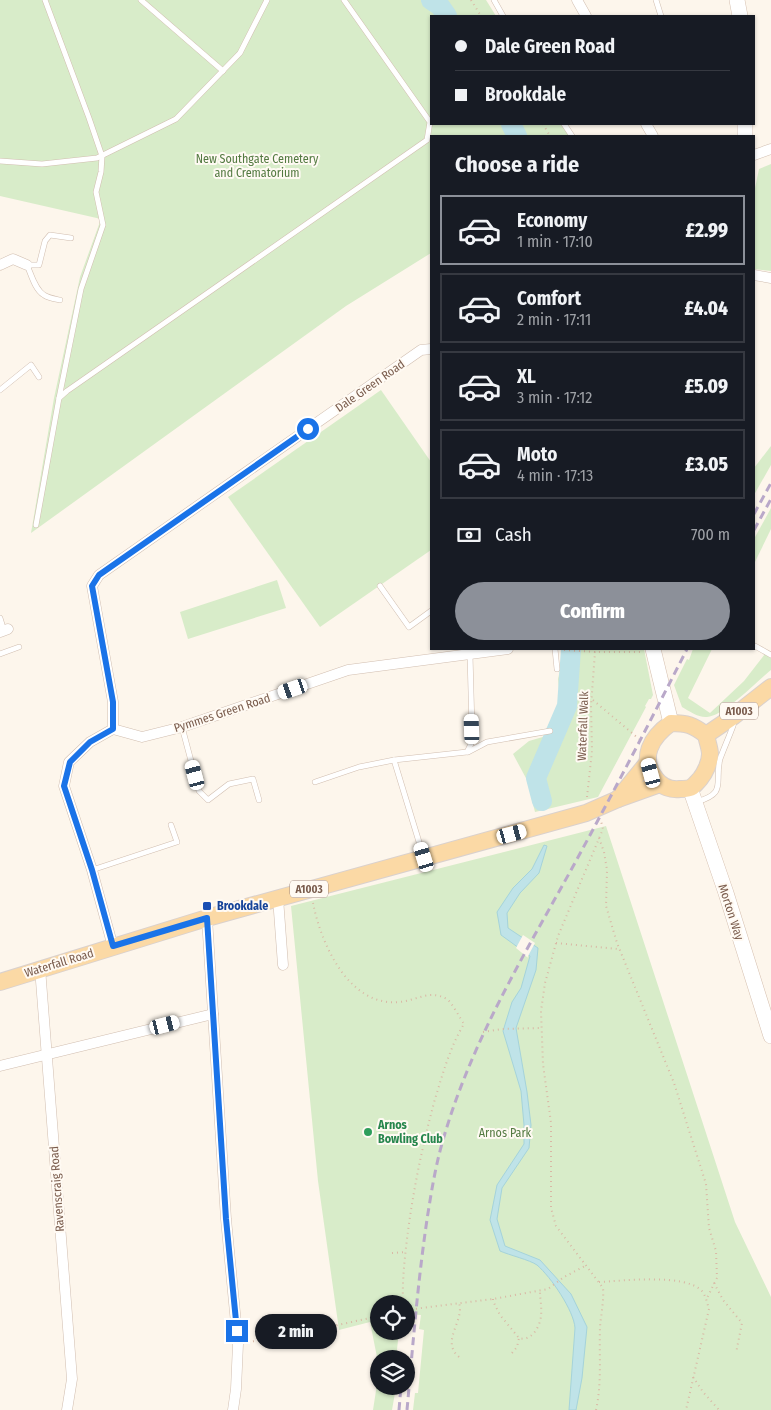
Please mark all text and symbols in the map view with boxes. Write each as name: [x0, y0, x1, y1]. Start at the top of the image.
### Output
text: Dale Green Road: [485, 35, 615, 58]
text: Brookdale: [485, 83, 566, 106]
text: Choose a ride: [455, 151, 579, 178]
park label: New Southgate Cemetery and Crematorium: [196, 152, 319, 180]
icon: car: [457, 208, 502, 253]
text: Economy: [517, 209, 587, 232]
text: £2.99: [686, 219, 728, 242]
text: 1 min · 17:10: [517, 232, 593, 251]
icon: car: [457, 286, 502, 331]
text: Comfort: [517, 287, 581, 310]
text: £4.04: [684, 297, 728, 320]
text: 2 min · 17:11: [517, 310, 591, 329]
street label: Dale Green Road: [333, 357, 407, 415]
icon: car: [457, 364, 502, 409]
text: XL: [517, 365, 536, 388]
text: £5.09: [685, 375, 728, 398]
text: 3 min · 17:12: [517, 388, 592, 407]
route start: [297, 418, 319, 440]
icon: car: [457, 442, 502, 487]
text: Moto: [517, 443, 557, 466]
text: £3.05: [685, 453, 728, 476]
text: 4 min · 17:13: [517, 466, 593, 485]
icon: cash: [455, 521, 483, 549]
text: Cash: [495, 523, 532, 546]
text: 700 m: [691, 525, 730, 544]
button: Confirm: [455, 582, 730, 640]
car: [276, 677, 309, 701]
street label: Waterfall Walk: [575, 690, 591, 761]
street label: Pymmes Green Road: [172, 691, 272, 735]
road number: A1003: [720, 702, 758, 719]
car: [463, 714, 480, 744]
car: [639, 757, 662, 789]
car: [183, 759, 206, 791]
car: [495, 823, 528, 845]
car: [412, 840, 435, 874]
road number: A1003: [290, 881, 328, 898]
street label: Morton Way: [715, 882, 747, 942]
place label: Brookdale: [217, 899, 268, 913]
marker: Brookdale: [201, 900, 213, 912]
street label: Waterfall Road: [23, 946, 95, 980]
car: [148, 1014, 181, 1036]
place label: Arnos Bowling Club: [377, 1118, 443, 1146]
marker: Arnos Bowling Club: [362, 1126, 374, 1138]
park label: Arnos Park: [479, 1126, 532, 1140]
street label: Ravenscraig Road: [47, 1146, 67, 1232]
map controls: [370, 1295, 415, 1395]
button: locate: [370, 1295, 415, 1340]
callout: 2 min: [254, 1314, 337, 1348]
route end: [226, 1320, 248, 1342]
text: 2 min: [278, 1322, 314, 1341]
button: layers: [370, 1350, 415, 1395]

